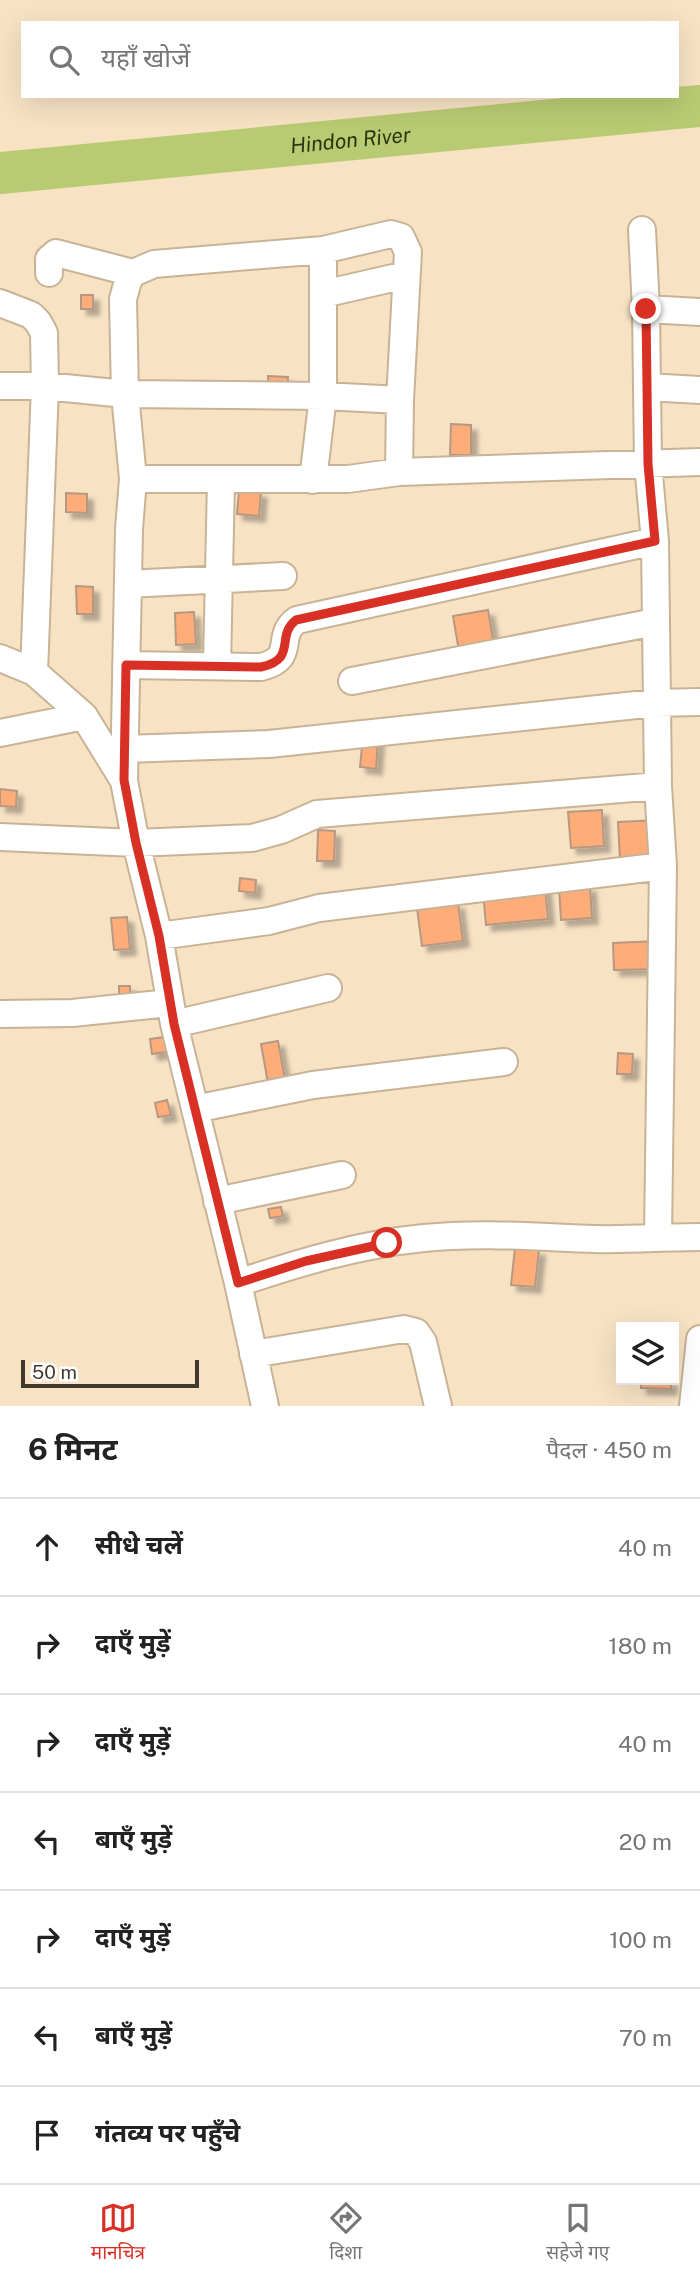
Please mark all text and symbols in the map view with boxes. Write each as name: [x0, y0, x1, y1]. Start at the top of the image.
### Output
search box: [21, 21, 679, 98]
icon: search: [45, 41, 83, 79]
text: यहाँ खोजें: [101, 42, 190, 73]
water label: Hindon River: [289, 121, 413, 158]
route end: [630, 293, 661, 324]
route start: [371, 1227, 402, 1258]
map controls: [616, 1322, 679, 1385]
button: layers: [616, 1322, 679, 1385]
scale bar: [21, 1357, 200, 1389]
text: 50 m: [32, 1361, 77, 1383]
text: 6 मिनट: [28, 1431, 118, 1467]
text: पैदल · 450 m: [546, 1436, 672, 1463]
icon: ahead: [28, 1528, 66, 1566]
text: सीधे चलें: [95, 1529, 183, 1560]
text: 40 m: [618, 1534, 672, 1561]
icon: right: [28, 1626, 66, 1664]
text: दाएँ मुड़ें: [95, 1627, 171, 1658]
text: 180 m: [608, 1632, 672, 1659]
icon: right: [28, 1724, 66, 1762]
text: दाएँ मुड़ें: [95, 1725, 171, 1756]
text: 40 m: [618, 1730, 672, 1757]
icon: left: [28, 1822, 66, 1860]
text: बाएँ मुड़ें: [95, 1823, 172, 1854]
text: 20 m: [619, 1828, 672, 1855]
icon: right: [28, 1920, 66, 1958]
text: दाएँ मुड़ें: [95, 1921, 171, 1952]
text: 100 m: [609, 1926, 672, 1953]
icon: left: [28, 2018, 66, 2056]
text: बाएँ मुड़ें: [95, 2019, 172, 2050]
text: 70 m: [619, 2024, 672, 2051]
icon: arrive: [28, 2116, 66, 2154]
text: गंतव्य पर पहुँचे: [95, 2117, 240, 2148]
tab: मानचित्र: [91, 2199, 145, 2267]
tab: दिशा: [327, 2199, 365, 2267]
tab: सहेजे गए: [546, 2199, 609, 2267]

